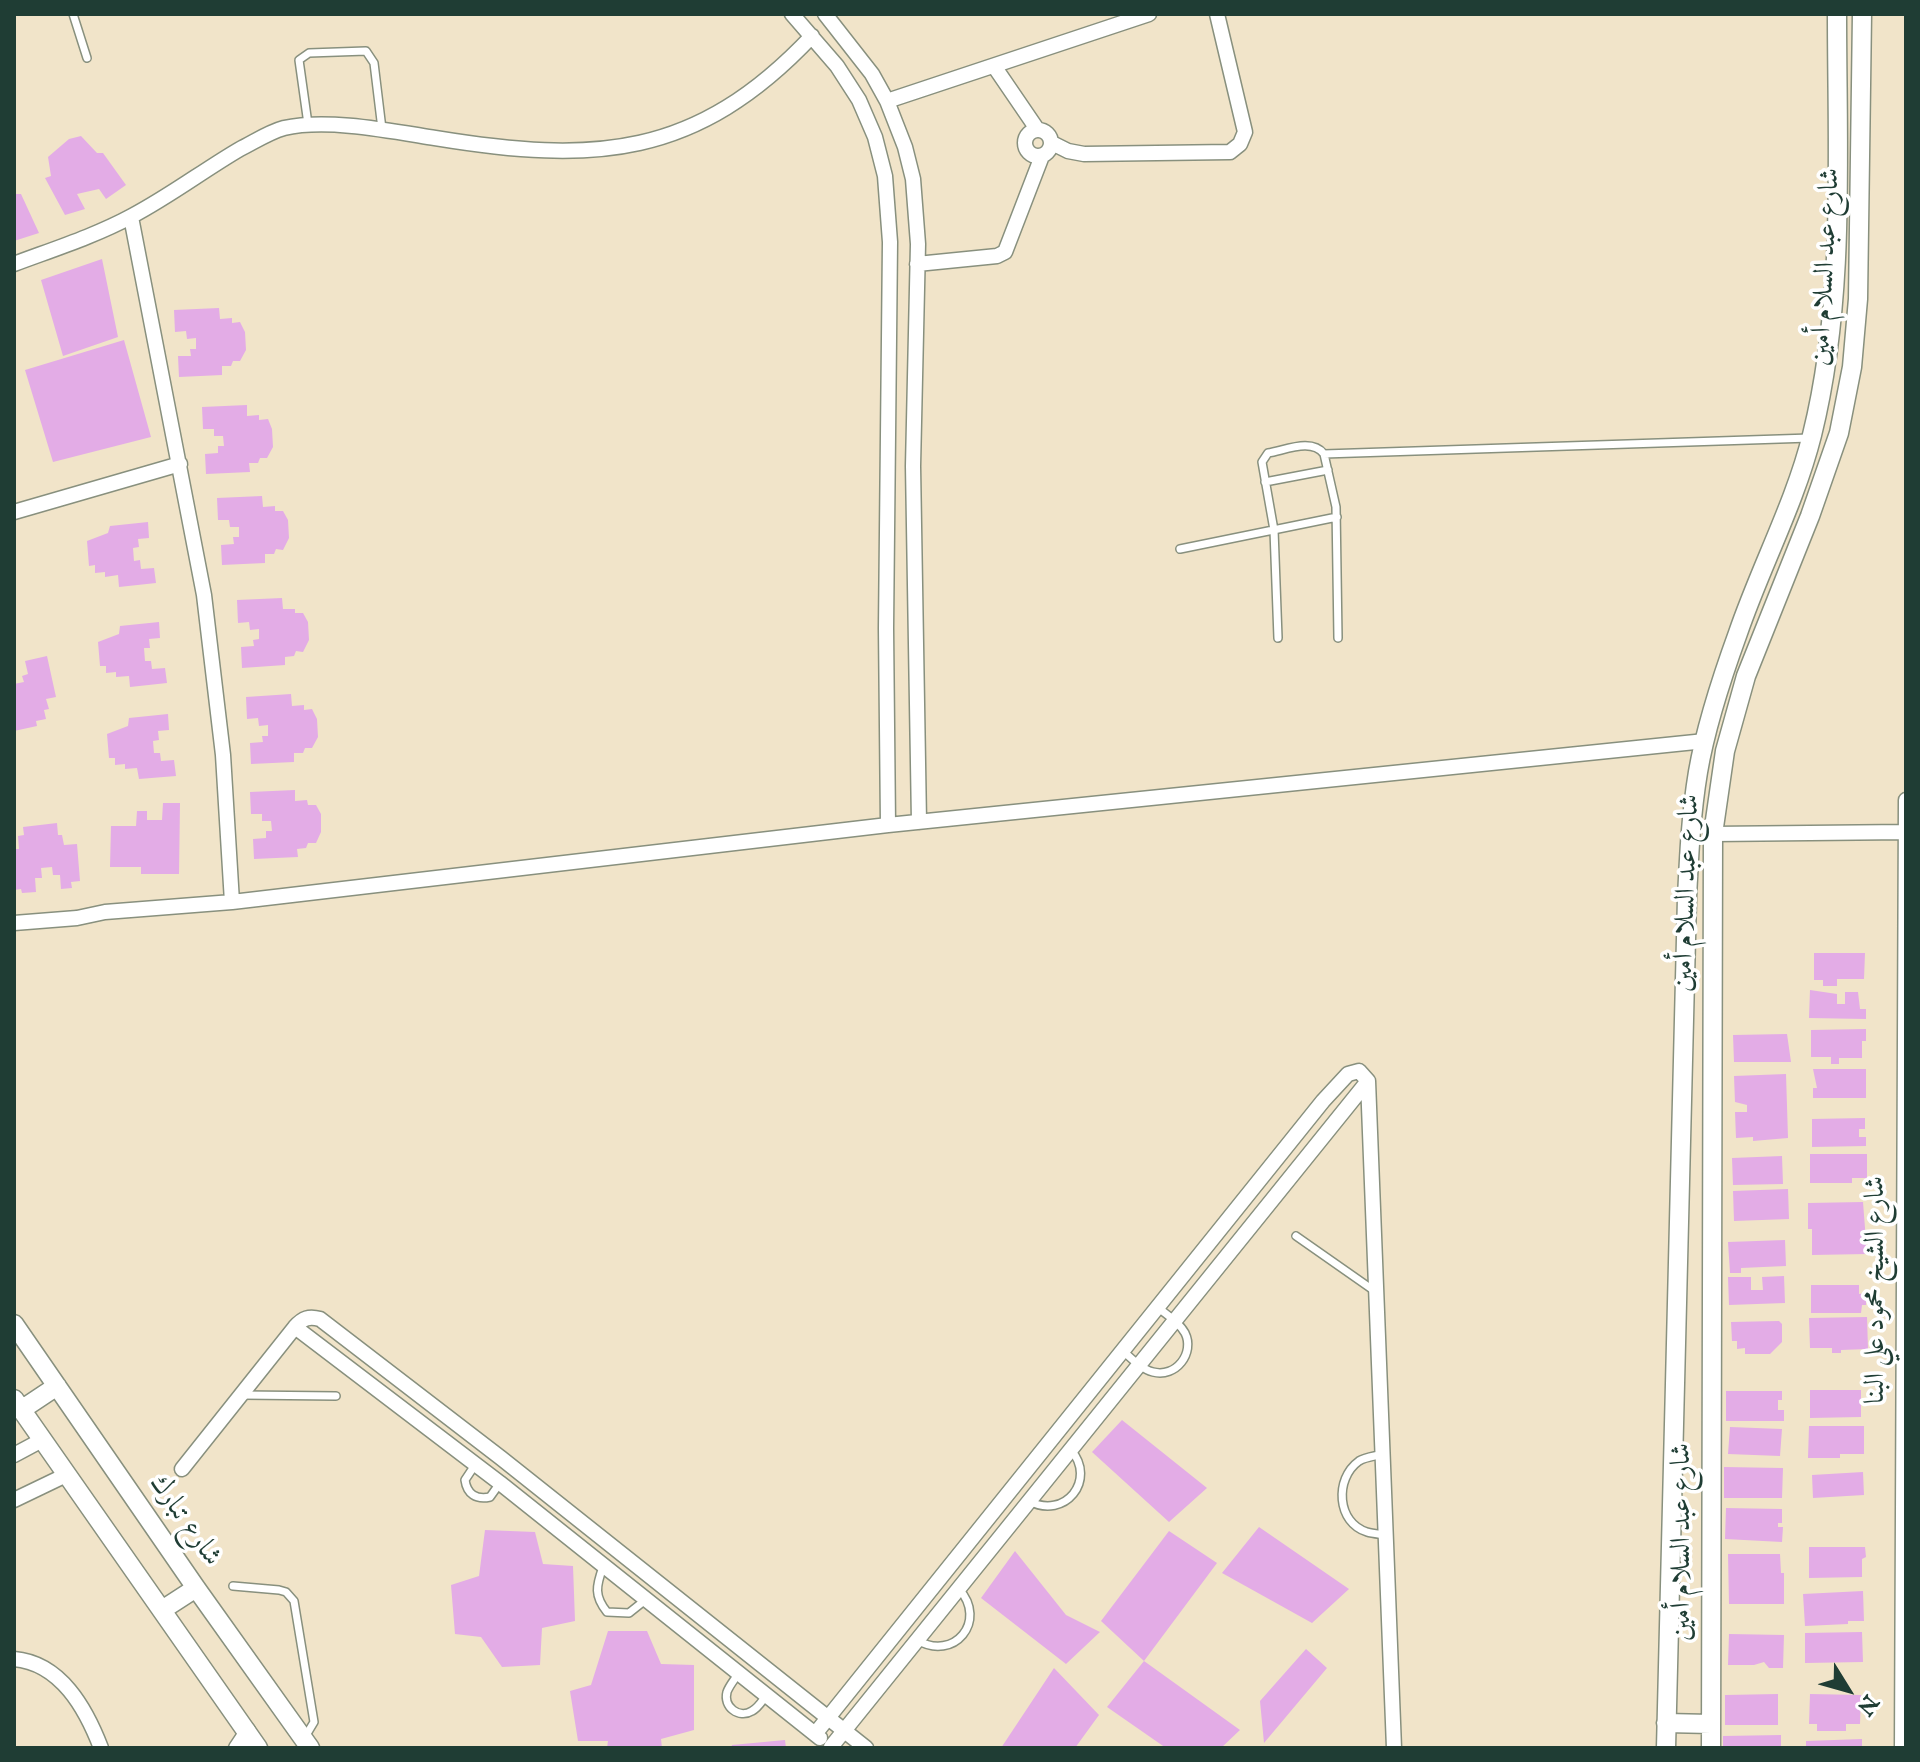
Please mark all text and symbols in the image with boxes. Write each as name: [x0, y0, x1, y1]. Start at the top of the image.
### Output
street label: شارع عبد السلام أمين: [1805, 167, 1849, 367]
street label: شارع عبد السلام أمين: [1668, 794, 1708, 992]
street label: شارع الشيخ محمود علي البنا: [1860, 1176, 1894, 1404]
street label: شارع عبد السلام أمين: [1666, 1443, 1700, 1641]
street label: شارع تبارك: [140, 1469, 228, 1573]
north arrow: [1808, 1650, 1888, 1730]
text: N: [1850, 1688, 1884, 1720]

